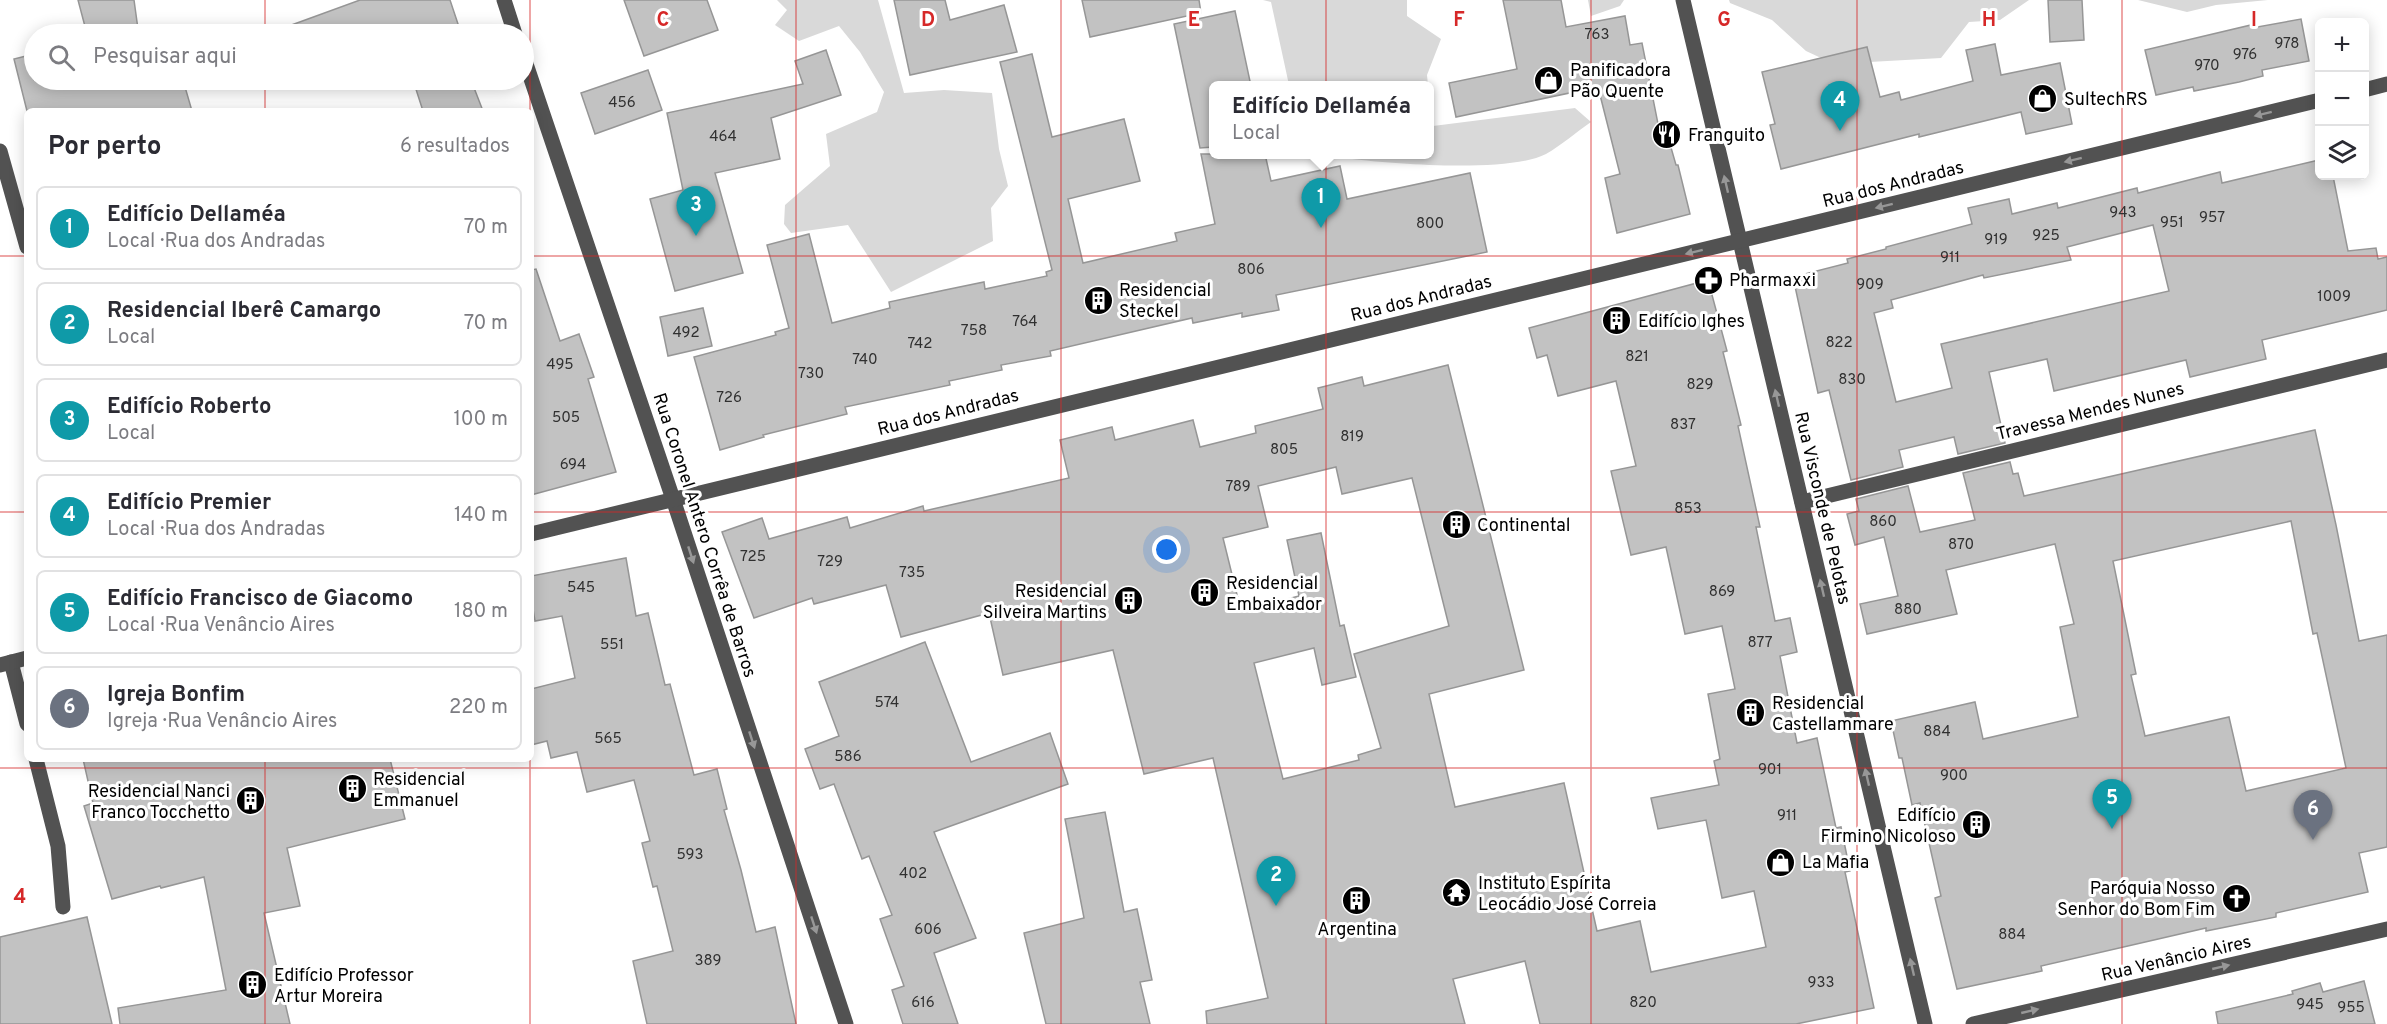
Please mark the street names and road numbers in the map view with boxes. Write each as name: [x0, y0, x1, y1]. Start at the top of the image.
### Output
street label: Rua dos Andradas: [1820, 157, 1966, 214]
street label: Rua dos Andradas: [1348, 271, 1494, 328]
street label: Travessa Mendes Nunes: [1994, 378, 2187, 447]
street label: Rua dos Andradas: [875, 385, 1021, 442]
street label: Rua Coronel Antero Corrêa de Barros: [647, 390, 761, 681]
street label: Rua Visconde de Pelotas: [1788, 410, 1855, 607]
street label: Rua Venâncio Aires: [2099, 931, 2254, 988]

